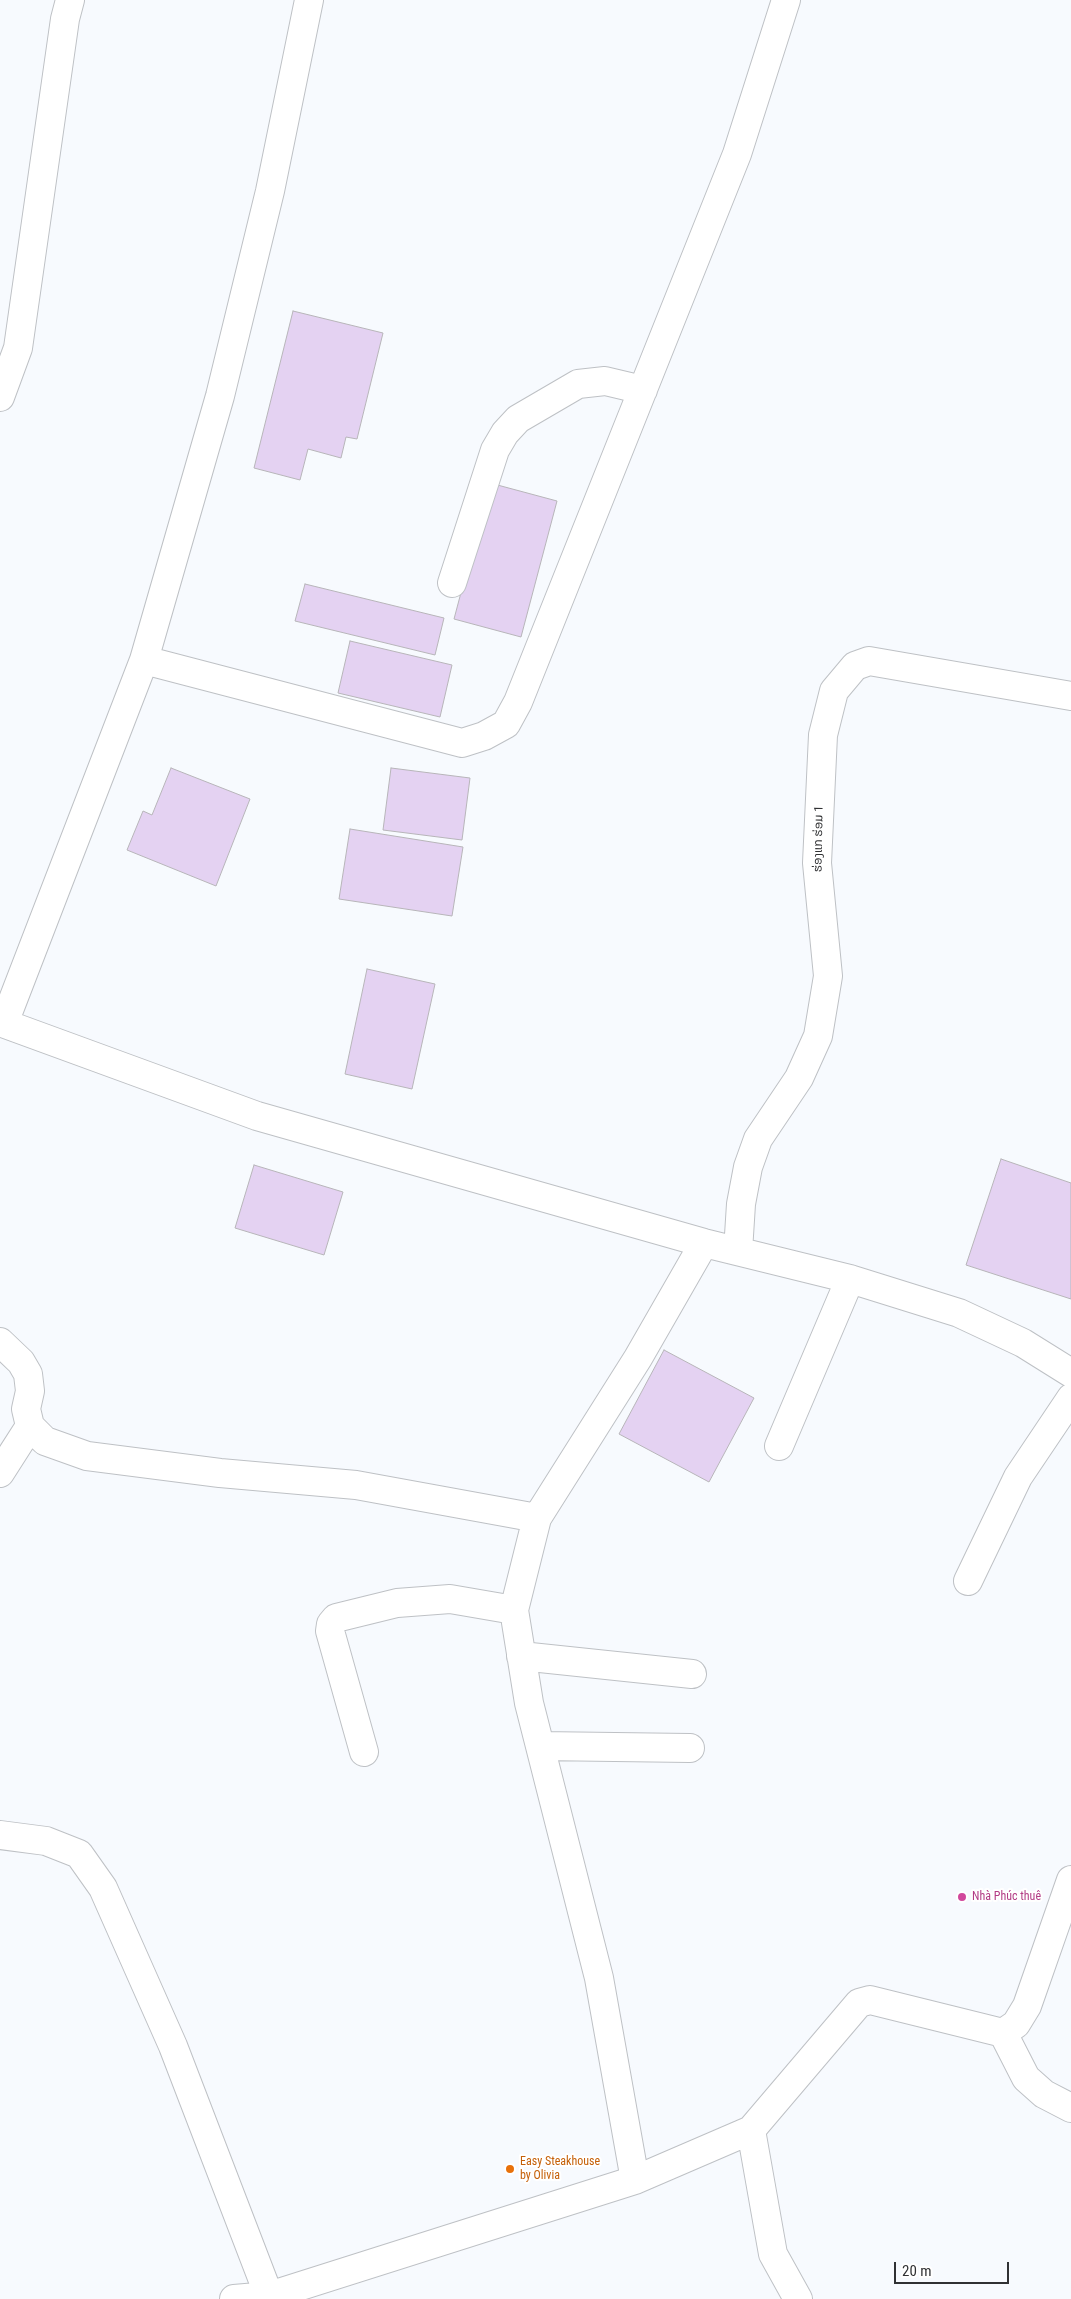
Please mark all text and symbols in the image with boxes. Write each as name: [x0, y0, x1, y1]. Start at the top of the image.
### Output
street label: ຮ່ອງແກ ຮ່ອມ 1: [811, 806, 827, 872]
place label: Nhà Phúc thuê: [972, 1890, 1041, 1904]
marker: Nhà Phúc thuê: [956, 1891, 968, 1903]
place label: Easy Steakhouse by Olivia: [520, 2155, 600, 2183]
marker: Easy Steakhouse by Olivia: [504, 2163, 516, 2175]
scale bar: [896, 2252, 1011, 2284]
text: 20 m: [902, 2262, 932, 2280]

